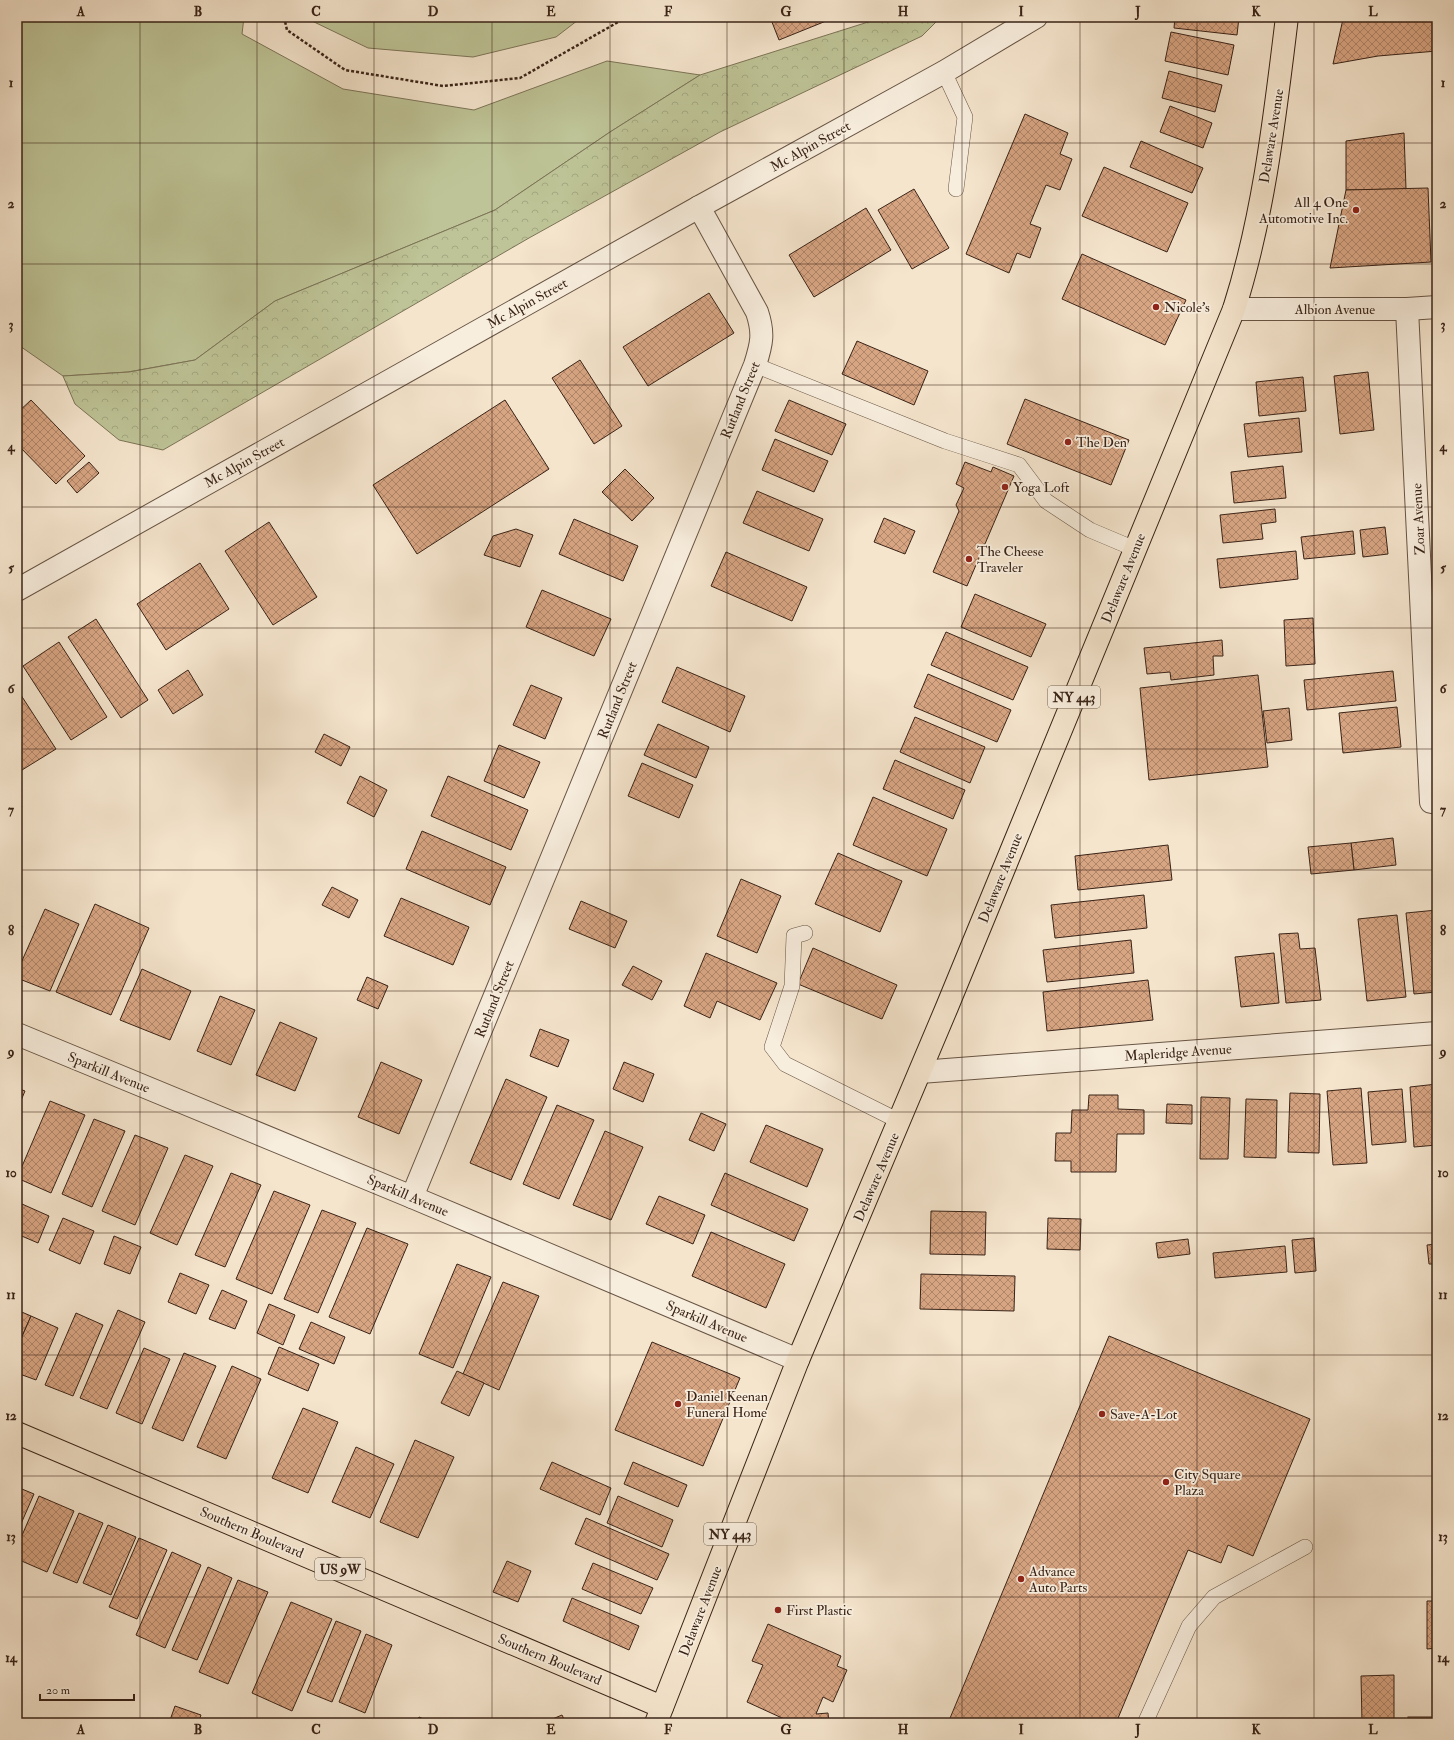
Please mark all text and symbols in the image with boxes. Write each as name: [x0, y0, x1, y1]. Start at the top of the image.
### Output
text: A: [76, 4, 86, 20]
text: B: [194, 4, 202, 20]
text: C: [311, 4, 321, 20]
text: D: [428, 4, 439, 20]
text: E: [546, 4, 556, 20]
text: F: [664, 4, 673, 20]
text: G: [781, 4, 792, 20]
text: H: [898, 4, 909, 20]
text: I: [1018, 4, 1024, 20]
text: J: [1134, 4, 1141, 21]
text: K: [1251, 4, 1261, 20]
text: L: [1368, 4, 1378, 20]
text: 1: [9, 75, 14, 91]
text: 1: [1441, 75, 1446, 91]
street label: Delaware Avenue: [1256, 88, 1287, 184]
street label: Mc Alpin Street: [767, 117, 854, 176]
place label: All 4 One Automotive Inc.: [1258, 194, 1348, 227]
text: 2: [8, 196, 15, 212]
text: 2: [1440, 196, 1447, 212]
marker: All 4 One Automotive Inc.: [1351, 205, 1361, 215]
street label: Mc Alpin Street: [484, 274, 571, 333]
place label: Nicole's: [1164, 299, 1210, 316]
street label: Albion Avenue: [1294, 301, 1375, 318]
marker: Nicole's: [1151, 302, 1161, 312]
text: 3: [9, 317, 14, 333]
text: 3: [1441, 317, 1446, 333]
street label: Rutland Street: [717, 359, 764, 441]
street label: Mc Alpin Street: [201, 433, 288, 492]
place label: The Den: [1076, 434, 1127, 451]
marker: The Den: [1063, 437, 1073, 447]
text: 4: [6, 439, 15, 455]
text: 4: [1438, 439, 1447, 455]
place label: Yoga Loft: [1013, 479, 1070, 496]
marker: Yoga Loft: [1000, 482, 1010, 492]
street label: Zoar Avenue: [1408, 483, 1429, 555]
street label: Delaware Avenue: [1098, 531, 1149, 626]
place label: The Cheese Traveler: [977, 543, 1044, 576]
marker: The Cheese Traveler: [964, 554, 974, 564]
text: 5: [8, 560, 14, 576]
text: 5: [1440, 560, 1446, 576]
street label: Rutland Street: [594, 659, 641, 741]
text: 6: [8, 681, 16, 697]
text: 6: [1440, 681, 1448, 697]
road number: NY 443: [1048, 686, 1100, 708]
text: 7: [8, 802, 15, 818]
text: 7: [1440, 802, 1447, 818]
street label: Delaware Avenue: [975, 831, 1026, 926]
text: 8: [8, 923, 14, 939]
text: 8: [1440, 923, 1446, 939]
street label: Rutland Street: [471, 958, 518, 1040]
street label: Mapleridge Avenue: [1124, 1040, 1232, 1066]
text: 9: [6, 1044, 15, 1060]
text: 9: [1438, 1044, 1447, 1060]
street label: Sparkill Avenue: [65, 1048, 152, 1098]
street label: Delaware Avenue: [850, 1130, 903, 1224]
text: 10: [5, 1165, 17, 1181]
text: 10: [1437, 1165, 1449, 1181]
street label: Sparkill Avenue: [364, 1171, 451, 1221]
text: 11: [6, 1287, 16, 1303]
text: 11: [1438, 1287, 1448, 1303]
street label: Sparkill Avenue: [663, 1297, 750, 1347]
place label: Daniel Keenan Funeral Home: [686, 1388, 768, 1421]
marker: Daniel Keenan Funeral Home: [673, 1399, 683, 1409]
place label: Save-A-Lot: [1110, 1406, 1178, 1423]
text: 12: [5, 1408, 17, 1424]
text: 12: [1437, 1408, 1449, 1424]
marker: Save-A-Lot: [1097, 1409, 1107, 1419]
place label: City Square Plaza: [1174, 1466, 1241, 1499]
marker: City Square Plaza: [1161, 1477, 1171, 1487]
street label: Southern Boulevard: [197, 1503, 306, 1562]
road number: NY 443: [704, 1523, 756, 1545]
text: 13: [6, 1529, 16, 1545]
text: 13: [1438, 1529, 1448, 1545]
road number: US 9W: [315, 1558, 365, 1580]
place label: Advance Auto Parts: [1028, 1563, 1088, 1596]
street label: Delaware Avenue: [675, 1564, 726, 1659]
marker: Advance Auto Parts: [1016, 1574, 1026, 1584]
place label: First Plastic: [786, 1602, 852, 1619]
marker: First Plastic: [773, 1605, 783, 1615]
street label: Southern Boulevard: [495, 1630, 604, 1689]
text: 14: [5, 1650, 18, 1666]
text: 14: [1437, 1650, 1450, 1666]
scale bar: [40, 1676, 134, 1702]
text: 20 m: [46, 1683, 71, 1698]
text: A: [76, 1722, 86, 1738]
text: B: [194, 1722, 202, 1738]
text: C: [311, 1722, 321, 1738]
text: D: [428, 1722, 439, 1738]
text: E: [546, 1722, 556, 1738]
text: F: [664, 1722, 673, 1738]
text: G: [781, 1722, 792, 1738]
text: H: [898, 1722, 909, 1738]
text: I: [1018, 1722, 1024, 1738]
text: J: [1134, 1722, 1141, 1739]
text: K: [1251, 1722, 1261, 1738]
text: L: [1368, 1722, 1378, 1738]

